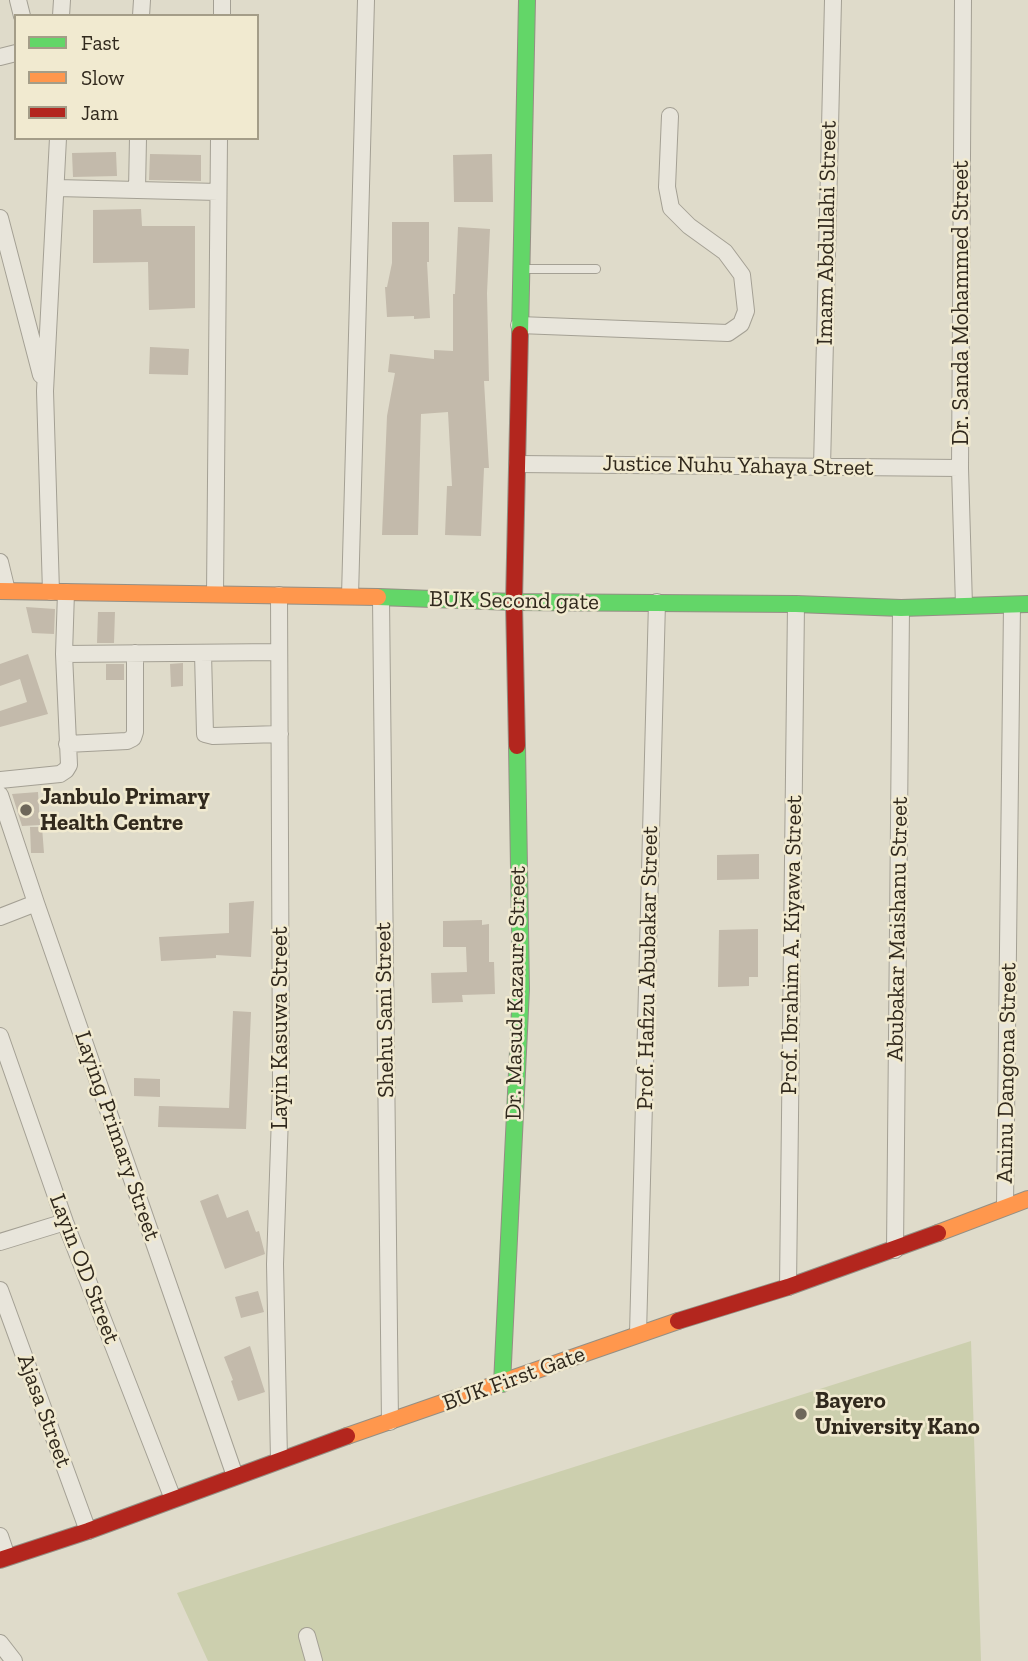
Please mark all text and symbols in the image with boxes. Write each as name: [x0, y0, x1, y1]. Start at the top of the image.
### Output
legend: [14, 14, 259, 140]
text: Fast: [81, 30, 120, 55]
text: Slow: [81, 65, 124, 90]
text: Jam: [81, 100, 118, 125]
street label: Imam Abdullahi Street: [811, 120, 843, 346]
street label: Dr. Sanda Mohammed Street: [947, 160, 975, 446]
street label: Justice Nuhu Yahaya Street: [602, 450, 874, 482]
street label: BUK Second gate: [429, 586, 599, 616]
place label: Janbulo Primary Health Centre: [40, 783, 210, 837]
street label: Prof. Ibrahim A. Kiyawa Street: [776, 795, 808, 1095]
street label: Abubakar Maishanu Street: [882, 796, 914, 1062]
marker: Janbulo Primary Health Centre: [18, 802, 34, 818]
street label: Prof. Hafizu Abubakar Street: [632, 826, 664, 1110]
street label: Dr. Masud Kazaure Street: [500, 866, 532, 1120]
street label: Shehu Sani Street: [370, 922, 400, 1098]
street label: Layin Kasuwa Street: [266, 927, 294, 1129]
street label: Aninu Dangona Street: [991, 962, 1023, 1184]
street label: Laying Primary Street: [68, 1028, 166, 1244]
street label: Layin OD Street: [43, 1190, 125, 1348]
street label: BUK First Gate: [439, 1340, 589, 1418]
street label: Ajasa Street: [11, 1351, 77, 1471]
place label: Bayero University Kano: [815, 1387, 980, 1441]
marker: Bayero University Kano: [793, 1406, 809, 1422]

